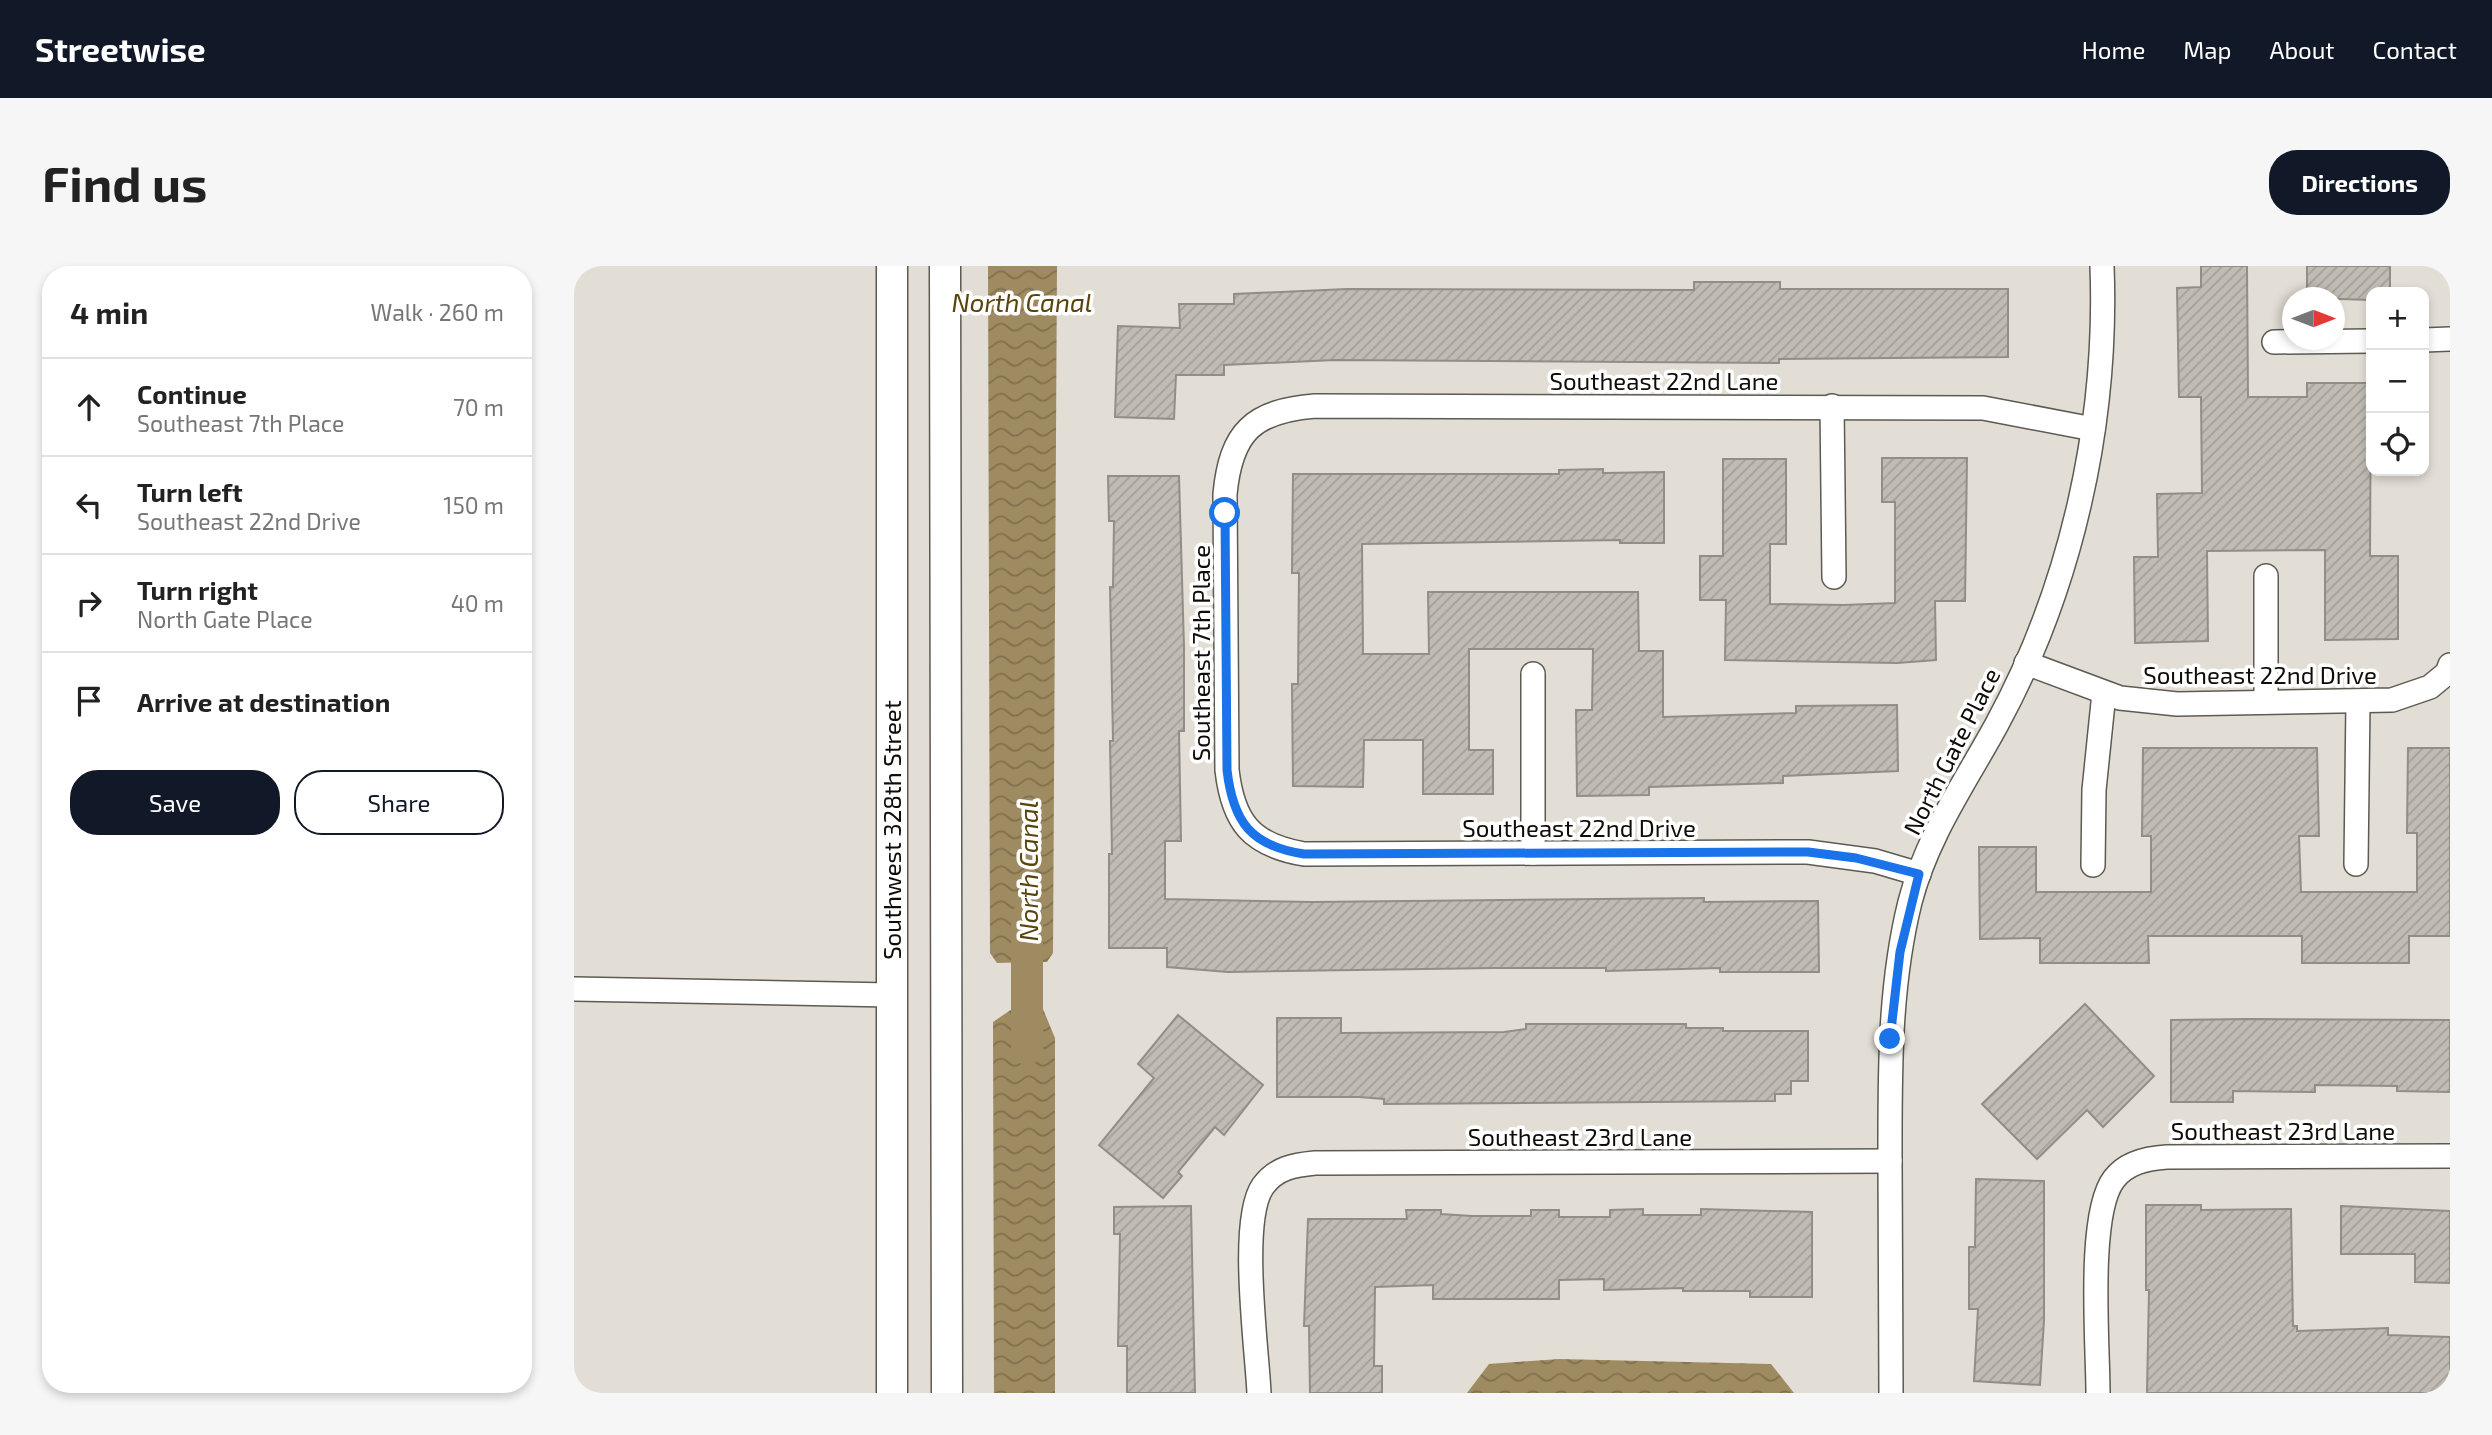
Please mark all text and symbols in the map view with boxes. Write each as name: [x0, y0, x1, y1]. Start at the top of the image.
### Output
text: Streetwise: [35, 29, 206, 69]
text: Home: [2082, 35, 2145, 64]
text: Map: [2183, 35, 2231, 64]
text: About: [2269, 35, 2335, 64]
text: Contact: [2373, 35, 2457, 64]
button: Directions: [2269, 150, 2450, 215]
text: Find us: [42, 153, 207, 212]
water label: North Canal: [952, 286, 1092, 317]
north arrow: [2282, 287, 2345, 350]
map controls: [2366, 287, 2429, 476]
button: +: [2366, 287, 2429, 350]
text: 4 min: [70, 294, 148, 330]
text: Walk · 260 m: [371, 298, 504, 326]
button: −: [2366, 350, 2429, 413]
street label: Southeast 22nd Lane: [1550, 366, 1778, 395]
text: Continue: [137, 378, 247, 409]
icon: ahead: [70, 388, 108, 426]
text: 70 m: [453, 393, 504, 421]
text: Southeast 7th Place: [137, 409, 344, 437]
button: locate: [2366, 413, 2429, 476]
text: Turn left: [137, 476, 243, 507]
icon: left: [70, 486, 108, 524]
text: 150 m: [443, 491, 504, 519]
route start: [1209, 497, 1240, 528]
text: Southeast 22nd Drive: [137, 507, 361, 535]
street label: Southeast 7th Place: [1186, 545, 1215, 761]
text: Turn right: [137, 574, 258, 605]
icon: right: [70, 584, 108, 622]
text: 40 m: [451, 589, 504, 617]
text: North Gate Place: [137, 605, 313, 633]
street label: Southeast 22nd Drive: [2143, 660, 2377, 689]
street label: North Gate Place: [1897, 663, 2005, 839]
icon: arrive: [70, 682, 108, 720]
text: Arrive at destination: [137, 686, 390, 717]
street label: Southwest 328th Street: [877, 700, 906, 960]
button: Save: [70, 770, 280, 835]
button: Share: [294, 770, 504, 835]
water label: North Canal: [1012, 801, 1043, 941]
street label: Southeast 22nd Drive: [1462, 813, 1696, 842]
route end: [1874, 1023, 1905, 1054]
street label: Southeast 23rd Lane: [2171, 1116, 2395, 1145]
street label: Southeast 23rd Lane: [1468, 1122, 1692, 1151]

